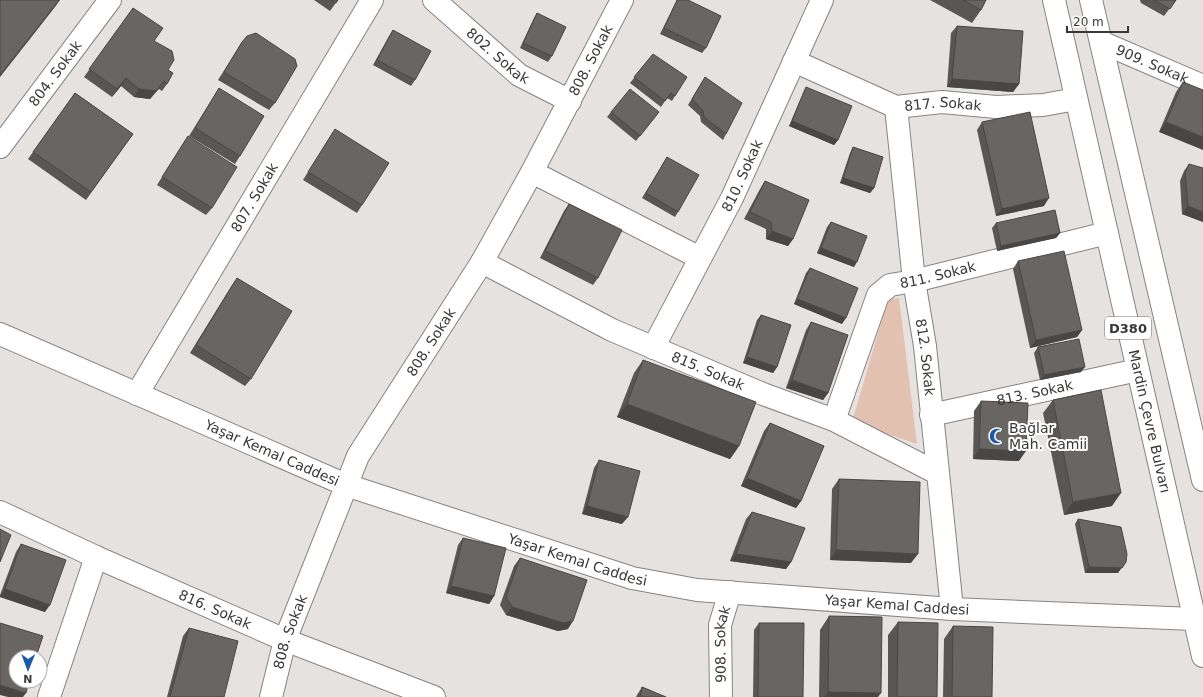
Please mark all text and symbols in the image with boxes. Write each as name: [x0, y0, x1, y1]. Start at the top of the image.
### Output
scale bar: [1067, 8, 1128, 34]
text: 20 m: [1073, 15, 1104, 29]
street label: 808. Sokak: [565, 21, 616, 98]
street label: 802. Sokak: [463, 25, 533, 87]
street label: 804. Sokak: [25, 37, 85, 109]
street label: 909. Sokak: [1114, 41, 1192, 87]
street label: 817. Sokak: [903, 94, 983, 114]
street label: 810. Sokak: [718, 136, 766, 214]
street label: 807. Sokak: [228, 159, 282, 235]
street label: 811. Sokak: [899, 258, 978, 291]
street label: 808. Sokak: [403, 304, 459, 379]
street label: 812. Sokak: [912, 317, 938, 397]
road number: D380: [1105, 317, 1151, 339]
street label: 815. Sokak: [669, 348, 748, 394]
street label: Mardin Çevre Bulvarı: [1126, 348, 1174, 494]
street label: 813. Sokak: [995, 376, 1075, 409]
street label: Yaşar Kemal Caddesi: [202, 416, 342, 489]
place label: Bağlar Mah. Camii: [1009, 420, 1087, 452]
mosque icon: Bağlar Mah. Camii: [988, 427, 1006, 445]
street label: Yaşar Kemal Caddesi: [505, 530, 648, 589]
street label: 816. Sokak: [176, 586, 255, 633]
street label: 808. Sokak: [270, 591, 311, 671]
street label: Yaşar Kemal Caddesi: [823, 591, 970, 618]
street label: 908. Sokak: [712, 603, 734, 683]
north arrow: [8, 649, 48, 689]
text: N: [23, 672, 33, 685]

